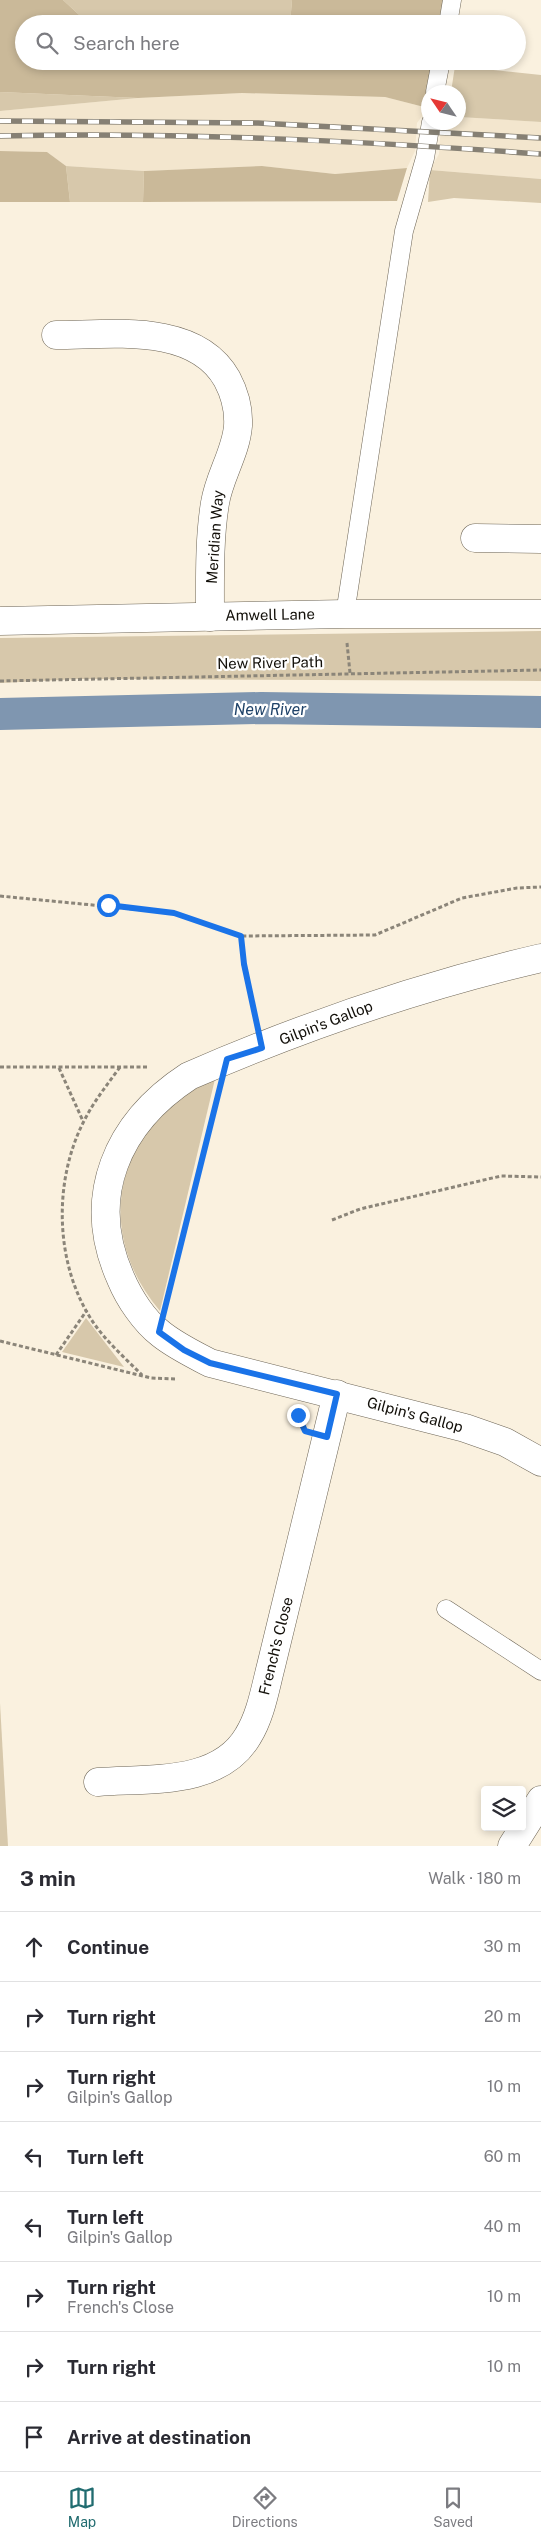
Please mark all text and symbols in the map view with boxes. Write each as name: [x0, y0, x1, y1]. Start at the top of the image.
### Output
search box: [15, 15, 526, 70]
icon: search: [33, 29, 61, 57]
text: Search here: [73, 32, 180, 54]
north arrow: [421, 85, 466, 130]
street label: Meridian Way: [203, 489, 226, 584]
street label: Amwell Lane: [225, 605, 315, 624]
street label: New River Path: [217, 653, 323, 672]
water label: New River: [234, 700, 307, 719]
route start: [97, 894, 120, 917]
street label: Gilpin's Gallop: [277, 997, 375, 1048]
street label: Gilpin's Gallop: [365, 1394, 465, 1436]
route end: [287, 1404, 310, 1427]
street label: French's Close: [255, 1595, 296, 1697]
map controls: [481, 1786, 526, 1831]
button: layers: [481, 1786, 526, 1831]
text: 3 min: [20, 1866, 76, 1891]
text: Walk · 180 m: [428, 1869, 521, 1888]
icon: ahead: [20, 1933, 48, 1961]
text: Continue: [67, 1936, 149, 1958]
text: 30 m: [484, 1937, 521, 1956]
icon: right: [20, 2003, 48, 2031]
text: Turn right: [67, 2006, 156, 2028]
text: 20 m: [484, 2007, 521, 2026]
text: Turn right: [67, 2066, 156, 2088]
icon: right: [20, 2073, 48, 2101]
text: 10 m: [487, 2077, 521, 2096]
text: Gilpin's Gallop: [67, 2088, 172, 2107]
icon: left: [20, 2143, 48, 2171]
text: Turn left: [67, 2146, 144, 2168]
text: 60 m: [484, 2147, 521, 2166]
text: Turn left: [67, 2206, 144, 2228]
icon: left: [20, 2213, 48, 2241]
text: 40 m: [483, 2217, 521, 2236]
text: Gilpin's Gallop: [67, 2228, 172, 2247]
text: Turn right: [67, 2276, 156, 2298]
icon: right: [20, 2283, 48, 2311]
text: 10 m: [487, 2287, 521, 2306]
text: French's Close: [67, 2298, 174, 2317]
icon: right: [20, 2353, 48, 2381]
text: Turn right: [67, 2356, 156, 2378]
text: 10 m: [487, 2357, 521, 2376]
icon: arrive: [20, 2423, 48, 2451]
text: Arrive at destination: [67, 2426, 251, 2448]
tab: Map: [68, 2484, 96, 2530]
tab: Directions: [232, 2484, 298, 2530]
tab: Saved: [433, 2484, 473, 2530]

